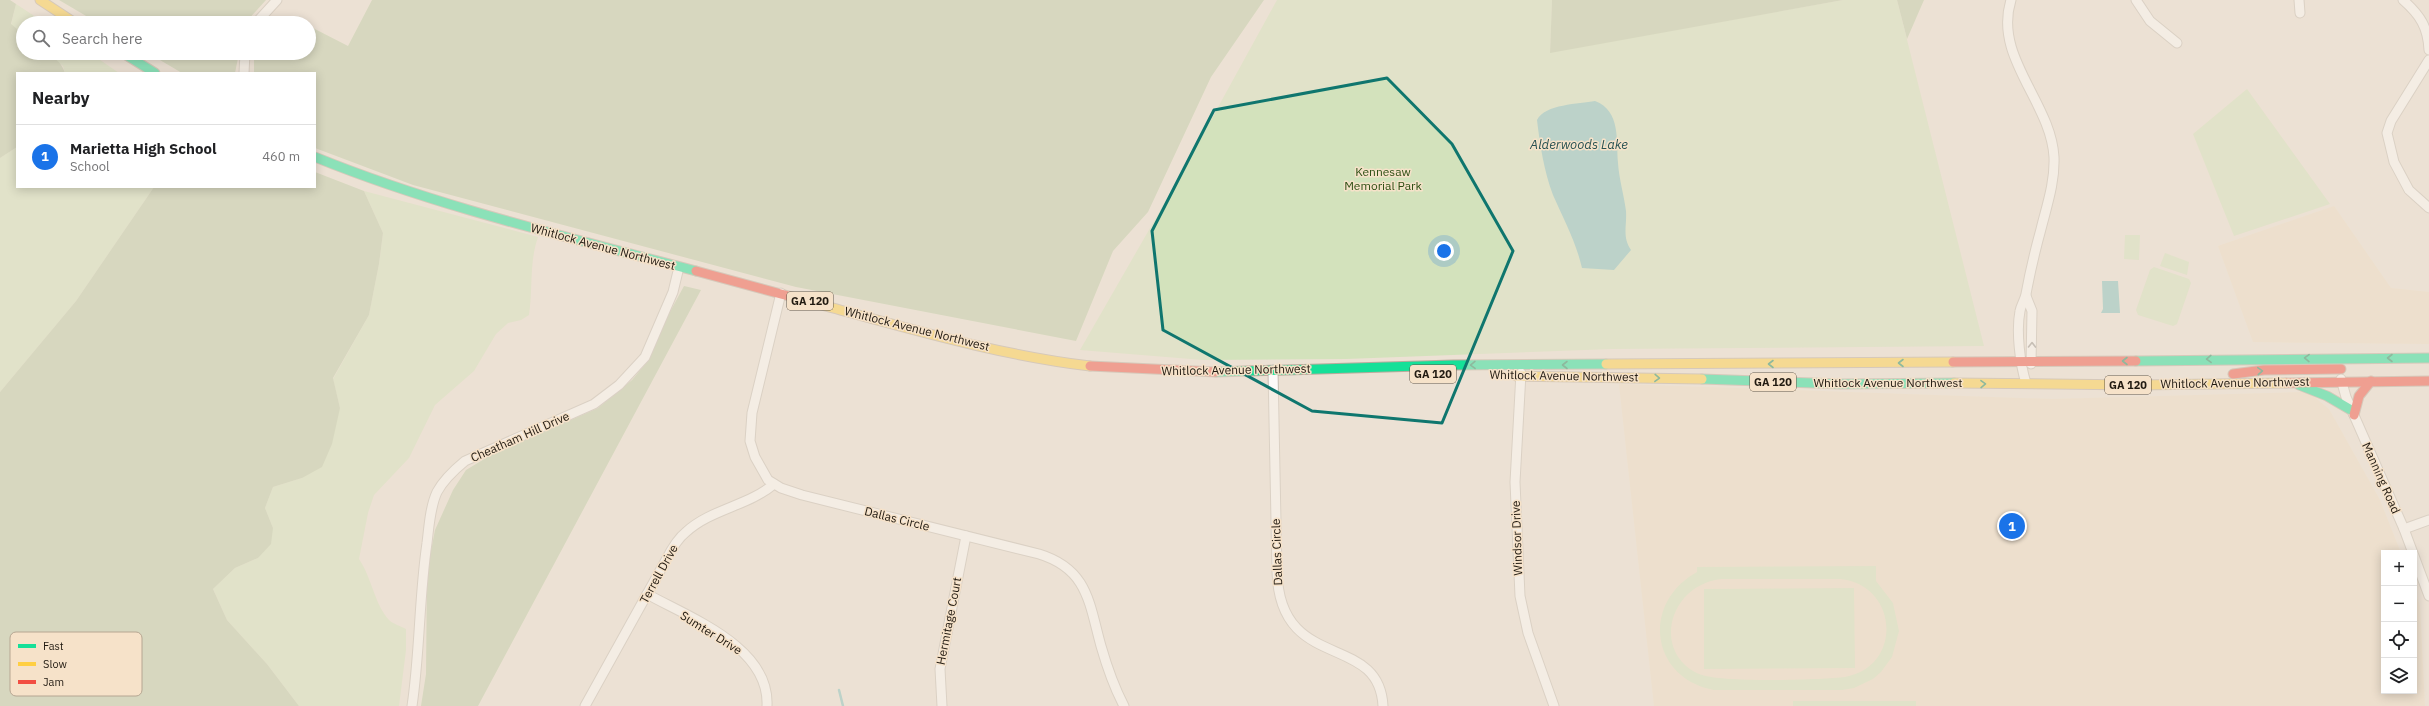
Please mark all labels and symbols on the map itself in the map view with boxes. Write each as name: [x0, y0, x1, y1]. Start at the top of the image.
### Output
water label: Alderwoods Lake: [1529, 136, 1628, 153]
park label: Kennesaw Memorial Park: [1344, 164, 1423, 193]
street label: Whitlock Avenue Northwest: [529, 220, 677, 273]
your location: [1434, 241, 1454, 261]
road number: GA 120: [787, 292, 833, 310]
street label: Whitlock Avenue Northwest: [843, 303, 991, 354]
one-way arrow: [2028, 342, 2036, 348]
one-way arrow: [2304, 354, 2310, 362]
one-way arrow: [2387, 354, 2393, 362]
one-way arrow: [2206, 355, 2212, 363]
one-way arrow: [2122, 357, 2128, 365]
one-way arrow: [1898, 359, 1904, 367]
one-way arrow: [1768, 360, 1774, 368]
street label: Whitlock Avenue Northwest: [1161, 361, 1311, 378]
one-way arrow: [1470, 361, 1476, 369]
one-way arrow: [1562, 361, 1568, 369]
road number: GA 120: [1410, 365, 1456, 383]
one-way arrow: [2257, 366, 2263, 375]
street label: Whitlock Avenue Northwest: [1489, 367, 1639, 384]
road number: GA 120: [1750, 373, 1796, 391]
one-way arrow: [1654, 374, 1660, 382]
street label: Whitlock Avenue Northwest: [2160, 374, 2310, 391]
street label: Whitlock Avenue Northwest: [1813, 375, 1963, 390]
road number: GA 120: [2105, 376, 2151, 394]
one-way arrow: [1980, 380, 1986, 388]
street label: Cheatham Hill Drive: [468, 408, 572, 465]
street label: Manning Road: [2359, 440, 2404, 516]
street label: Windsor Drive: [1508, 500, 1525, 576]
street label: Dallas Circle: [863, 503, 932, 534]
pin: 1: [1999, 511, 2025, 541]
street label: Dallas Circle: [1268, 518, 1285, 586]
street label: Terrell Drive: [636, 541, 681, 606]
street label: Hermitage Court: [933, 576, 964, 666]
street label: Sumter Drive: [678, 608, 745, 658]
legend: [10, 632, 142, 696]
text: Fast: [43, 639, 64, 653]
text: Slow: [43, 657, 67, 671]
text: Jam: [43, 675, 64, 689]

